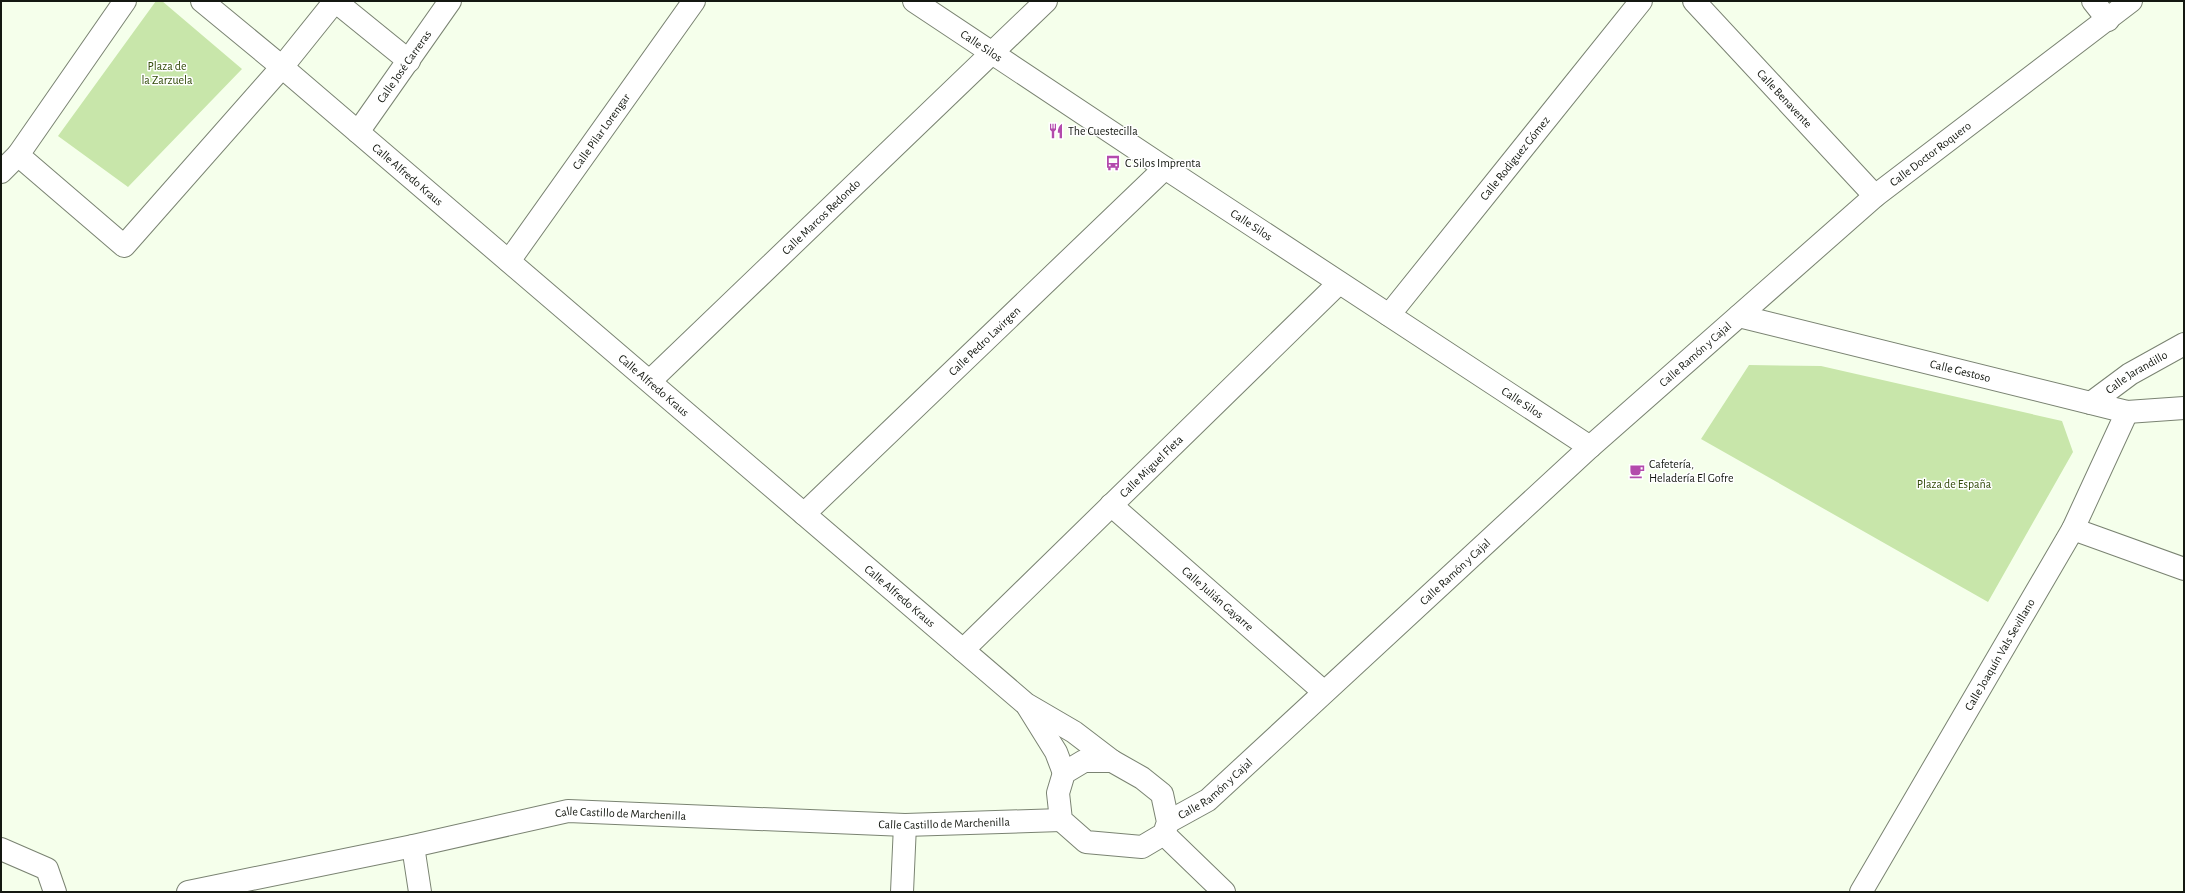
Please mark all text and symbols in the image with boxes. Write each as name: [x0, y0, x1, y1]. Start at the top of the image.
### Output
street label: Calle José Carreras: [375, 28, 433, 105]
street label: Calle Silos: [958, 28, 1004, 64]
park label: Plaza de la Zarzuela: [141, 60, 193, 86]
street label: Calle Benavente: [1755, 67, 1814, 130]
street label: Calle Pilar Lorengar: [570, 91, 632, 172]
street label: Calle Rodiguez Gómez: [1478, 114, 1552, 202]
street label: Calle Doctor Roquero: [1887, 119, 1973, 189]
restaurant icon: The Cuestecilla: [1047, 122, 1065, 140]
place label: The Cuestecilla: [1068, 125, 1138, 137]
street label: Calle Alfredo Kraus: [370, 141, 445, 208]
bus stop icon: C Silos Imprenta: [1104, 154, 1122, 172]
place label: C Silos Imprenta: [1125, 157, 1201, 169]
street label: Calle Marcos Redondo: [780, 177, 862, 257]
street label: Calle Silos: [1229, 207, 1275, 243]
street label: Calle Pedro Lavirgen: [946, 304, 1023, 378]
street label: Calle Ramón y Cajal: [1657, 320, 1733, 389]
street label: Calle Jarandillo: [2103, 348, 2169, 396]
street label: Calle Alfredo Kraus: [616, 352, 691, 419]
street label: Calle Gestoso: [1929, 357, 1992, 384]
street label: Calle Silos: [1499, 385, 1545, 421]
street label: Calle Miguel Fleta: [1117, 433, 1185, 500]
place label: Cafetería, Heladería El Gofre: [1649, 458, 1733, 484]
cafe icon: Cafetería, Heladería El Gofre: [1628, 462, 1646, 480]
park label: Plaza de España: [1917, 478, 1992, 490]
street label: Calle Ramón y Cajal: [1417, 536, 1493, 607]
street label: Calle Alfredo Kraus: [862, 563, 937, 629]
street label: Calle Julián Gayarre: [1180, 564, 1256, 633]
street label: Calle Joaquín Vals Sevillano: [1962, 597, 2037, 712]
street label: Calle Ramón y Cajal: [1176, 756, 1255, 821]
street label: Calle Castillo de Marchenilla: [554, 805, 687, 822]
street label: Calle Castillo de Marchenilla: [878, 816, 1011, 831]

